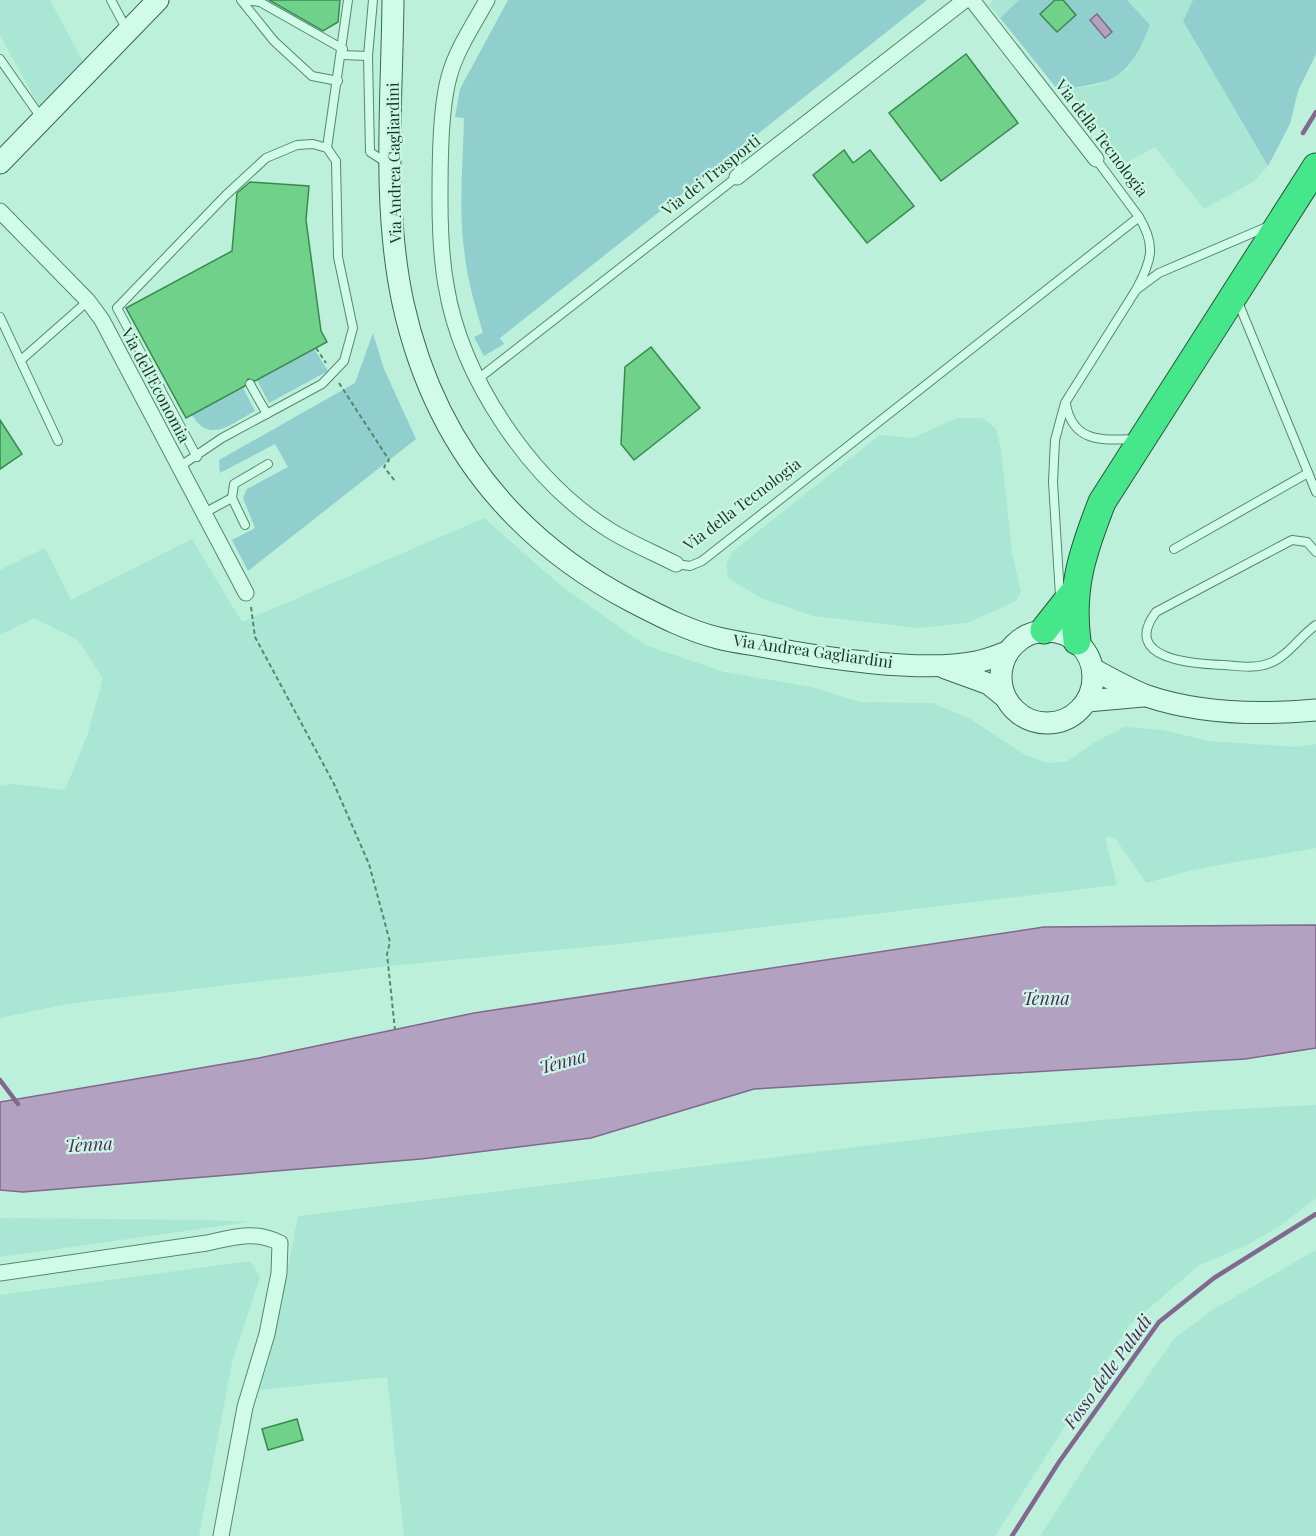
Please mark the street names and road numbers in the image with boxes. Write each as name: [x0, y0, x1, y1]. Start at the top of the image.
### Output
street label: Via della Tecnologia: [1051, 74, 1153, 201]
street label: Via Andrea Gagliardini: [382, 82, 405, 245]
street label: Via dei Trasporti: [656, 129, 764, 220]
street label: Via dell'Economia: [117, 323, 196, 446]
street label: Via della Tecnologia: [678, 453, 805, 555]
street label: Via Andrea Gagliardini: [731, 629, 895, 672]

